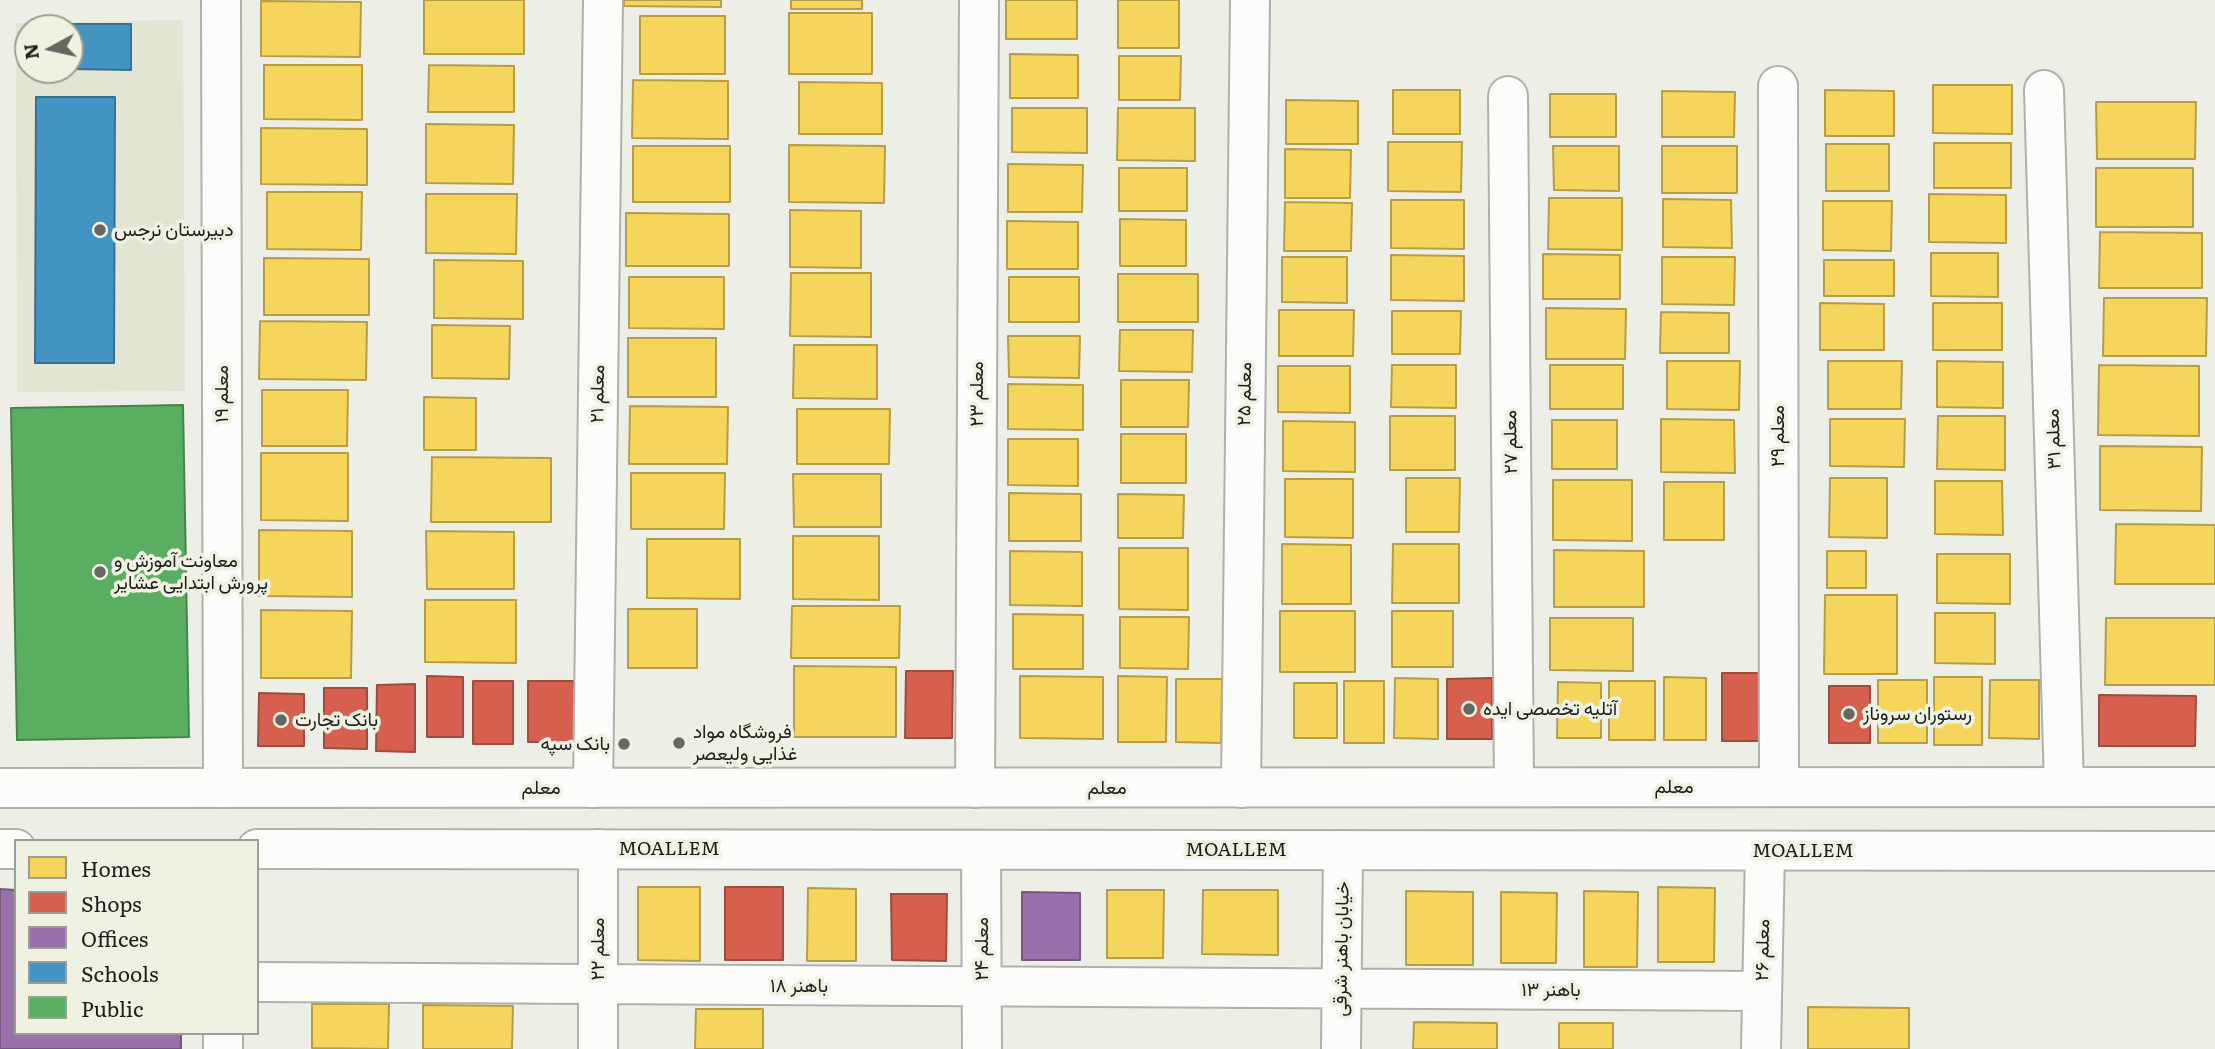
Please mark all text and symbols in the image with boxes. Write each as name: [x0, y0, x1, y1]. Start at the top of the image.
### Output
north arrow: [14, 14, 84, 84]
text: N: [15, 42, 45, 61]
place label: دبیرستان نرجس: [114, 219, 233, 241]
marker: دبیرستان نرجس: [92, 222, 108, 238]
street label: معلم ۲۳: [966, 361, 988, 427]
street label: معلم ۲۵: [1233, 362, 1257, 426]
street label: معلم ۱۹: [211, 365, 233, 423]
street label: معلم ۲۱: [586, 365, 610, 423]
street label: معلم ۲۹: [1767, 405, 1789, 467]
street label: معلم ۳۱: [2042, 408, 2066, 470]
street label: معلم ۲۷: [1499, 410, 1523, 474]
place label: معاونت آموزش و پرورش ابتدایی عشایر: [114, 550, 268, 594]
marker: معاونت آموزش و پرورش ابتدایی عشایر: [92, 564, 108, 580]
place label: آتلیه تخصصی ایده: [1483, 698, 1617, 720]
marker: آتلیه تخصصی ایده: [1461, 701, 1477, 717]
place label: رستوران سروناز: [1863, 703, 1972, 725]
marker: رستوران سروناز: [1841, 706, 1857, 722]
place label: بانک تجارت: [295, 709, 378, 731]
marker: بانک تجارت: [273, 712, 289, 728]
place label: فروشگاه مواد غذایی ولیعصر: [693, 721, 797, 765]
place label: بانک سپه: [541, 733, 610, 755]
marker: فروشگاه مواد غذایی ولیعصر: [671, 735, 687, 751]
marker: بانک سپه: [616, 736, 632, 752]
street label: معلم: [1654, 776, 1694, 798]
street label: معلم: [521, 777, 561, 799]
street label: معلم: [1087, 777, 1127, 799]
street label: MOALLEM: [618, 838, 720, 860]
legend: [14, 839, 259, 1035]
street label: MOALLEM: [1185, 839, 1287, 861]
street label: MOALLEM: [1752, 840, 1854, 862]
text: Homes: [81, 852, 151, 883]
street label: خیابان باهنر شرقی: [1329, 881, 1355, 1017]
text: Shops: [81, 887, 142, 918]
street label: معلم ۲۴: [971, 917, 993, 981]
street label: معلم ۲۲: [587, 918, 609, 980]
street label: معلم ۲۶: [1751, 919, 1775, 981]
text: Offices: [81, 922, 148, 953]
text: Schools: [81, 957, 159, 988]
street label: باهنر ۱۸: [770, 975, 828, 997]
street label: باهنر ۱۳: [1521, 979, 1581, 1001]
text: Public: [81, 992, 143, 1023]

